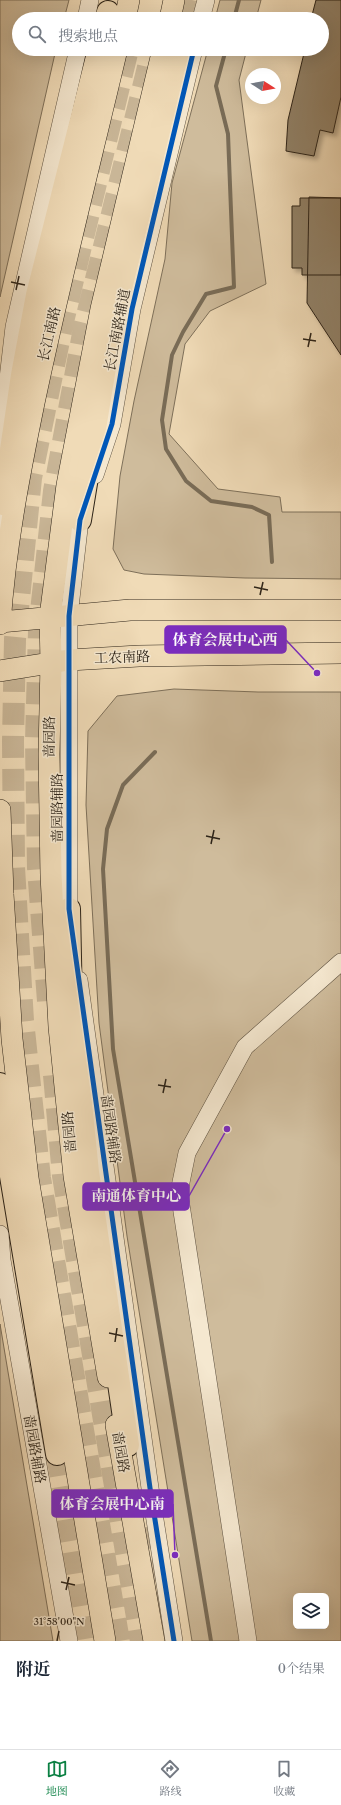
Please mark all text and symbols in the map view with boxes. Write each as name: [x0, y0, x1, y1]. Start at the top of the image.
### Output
search box: [12, 12, 329, 56]
icon: search: [26, 23, 48, 45]
text: 搜索地点: [58, 26, 118, 45]
north arrow: [245, 68, 281, 104]
street label: 长江南路辅道: [100, 287, 134, 373]
street label: 长江南路: [34, 305, 64, 363]
callout: 体育会展中心西: [165, 626, 286, 653]
text: 体育会展中心西: [172, 630, 278, 649]
street label: 工农南路: [94, 647, 150, 667]
street label: 啬园路: [40, 716, 58, 758]
street label: 啬园路辅路: [48, 773, 66, 843]
street label: 啬园路辅路: [97, 1093, 125, 1165]
street label: 啬园路: [58, 1110, 80, 1154]
callout: 南通体育中心: [83, 1183, 189, 1210]
text: 南通体育中心: [91, 1186, 181, 1205]
street label: 啬园路辅路: [20, 1413, 50, 1485]
street label: 啬园路: [108, 1430, 134, 1474]
callout: 体育会展中心南: [52, 1490, 173, 1517]
text: 体育会展中心南: [59, 1494, 165, 1513]
map controls: [293, 1593, 329, 1629]
button: layers: [293, 1593, 329, 1629]
text: 31°58'00"N: [33, 1615, 85, 1628]
text: 附近: [16, 1659, 50, 1679]
text: 0个结果: [278, 1660, 325, 1676]
tab: 地图: [46, 1758, 68, 1798]
tab: 路线: [159, 1758, 181, 1798]
tab: 收藏: [273, 1758, 295, 1798]

